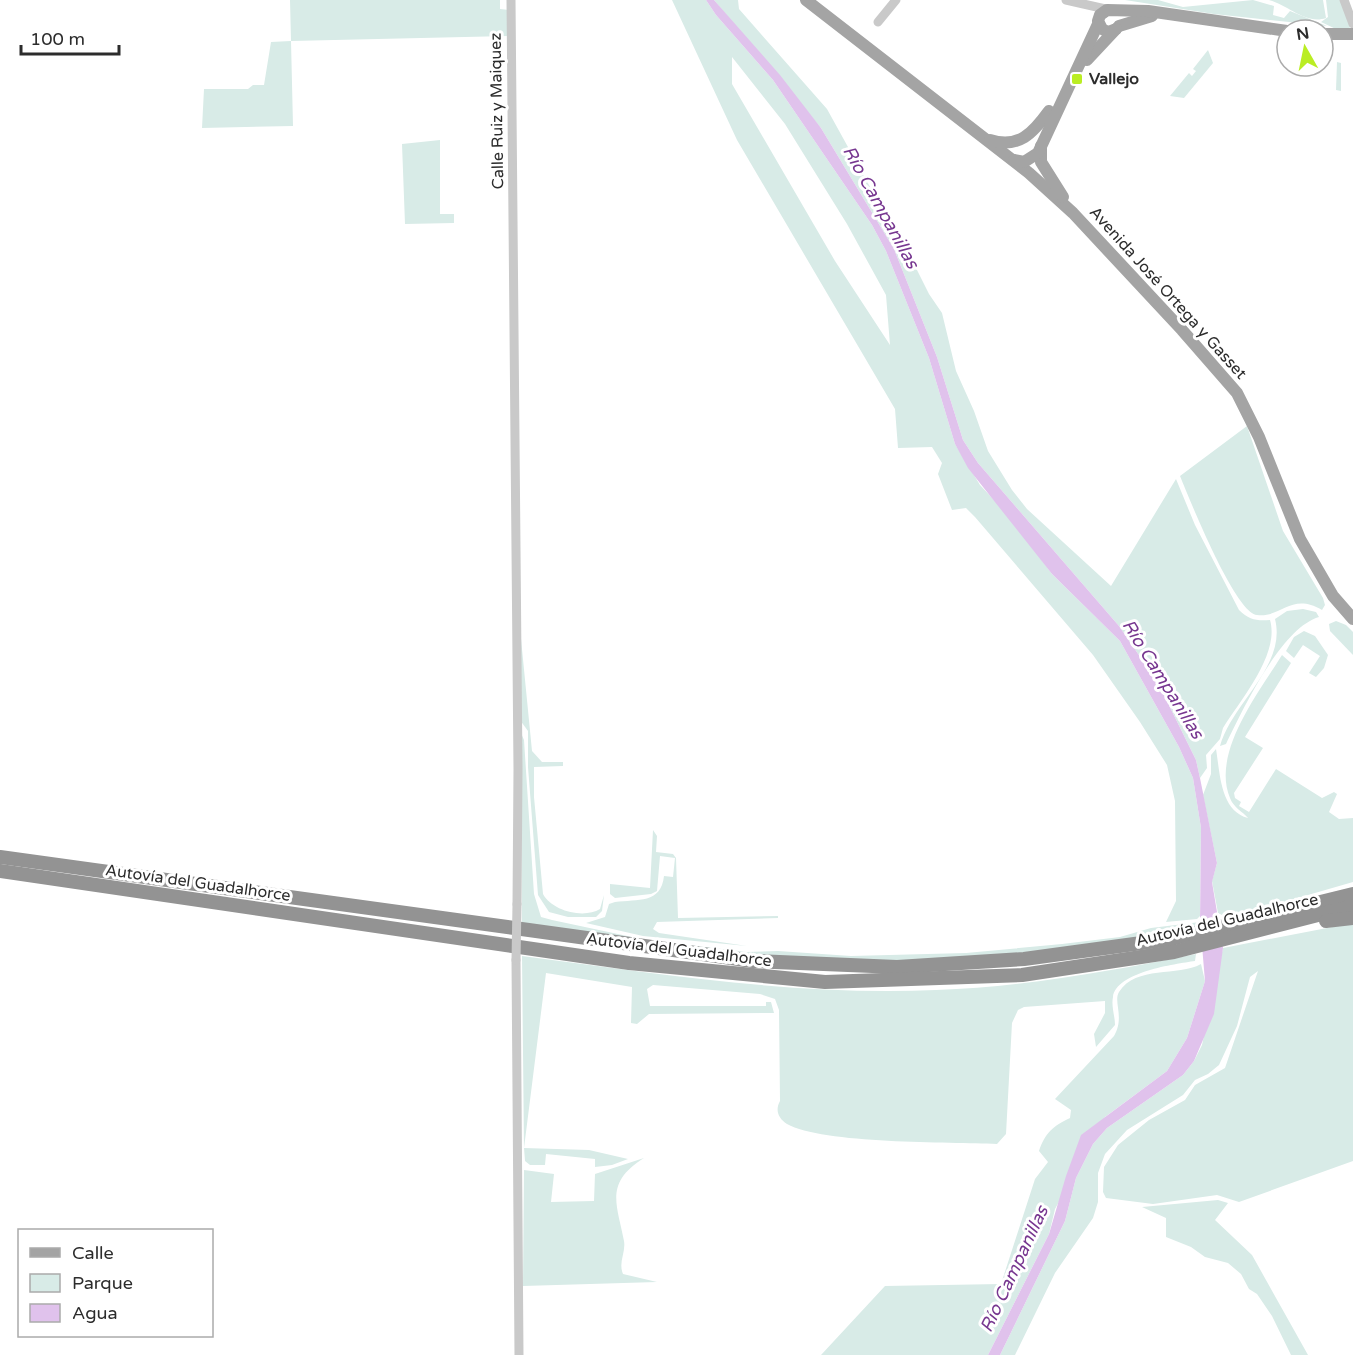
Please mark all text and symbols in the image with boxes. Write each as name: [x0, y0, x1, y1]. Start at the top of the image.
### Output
scale bar: [21, 18, 118, 56]
north arrow: [1275, 18, 1335, 78]
text: N: [1295, 23, 1311, 45]
text: 100 m: [30, 28, 85, 50]
street label: Calle Ruiz y Maiquez: [486, 33, 508, 189]
place label: Vallejo: [1089, 69, 1139, 89]
marker: Vallejo: [1070, 72, 1084, 86]
water label: Río Campanillas: [838, 142, 924, 273]
street label: Avenida José Ortega y Gasset: [1085, 203, 1251, 383]
water label: Río Campanillas: [1117, 615, 1209, 744]
street label: Autovía del Guadalhorce: [104, 860, 292, 906]
street label: Autovía del Guadalhorce: [1134, 889, 1320, 951]
street label: Autovía del Guadalhorce: [585, 929, 773, 971]
water label: Río Campanillas: [975, 1201, 1053, 1336]
legend: [18, 1229, 213, 1337]
text: Calle: [72, 1242, 114, 1264]
text: Parque: [72, 1272, 133, 1294]
text: Agua: [72, 1302, 118, 1324]

